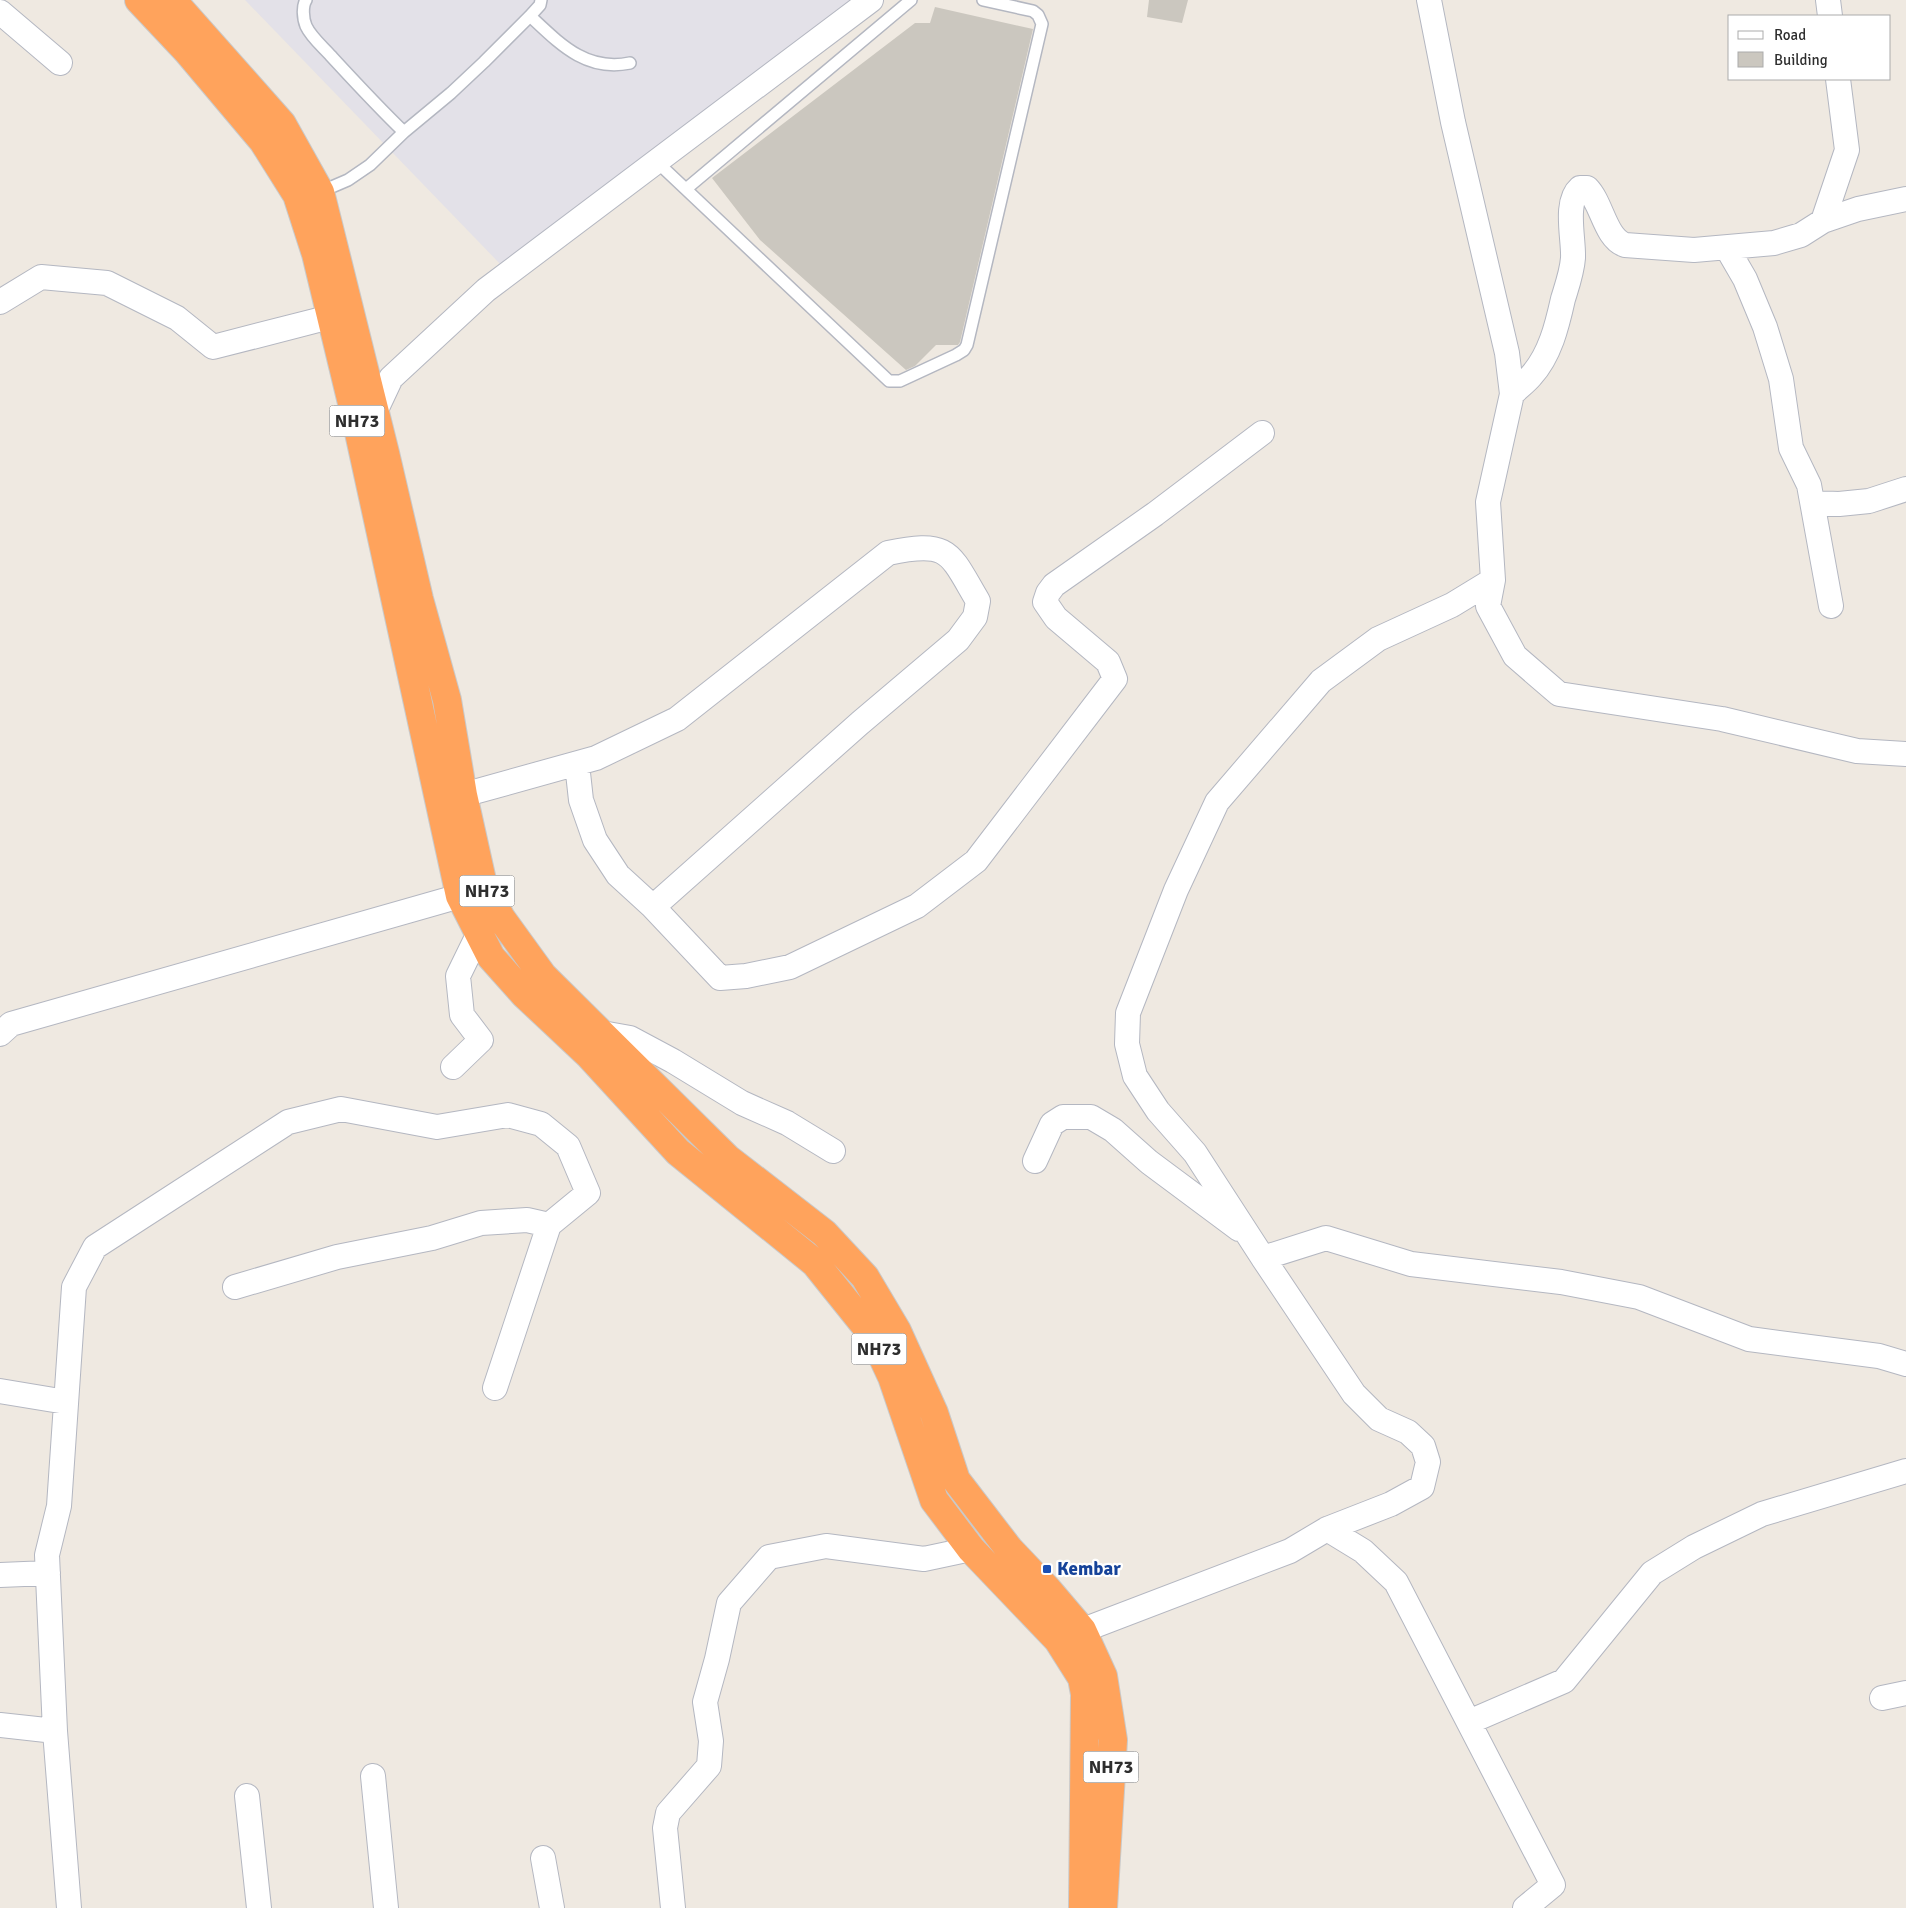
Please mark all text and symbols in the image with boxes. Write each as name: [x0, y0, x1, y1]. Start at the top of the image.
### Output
legend: [1728, 15, 1891, 80]
text: Road: [1774, 26, 1806, 44]
text: Building: [1774, 51, 1828, 69]
road number: NH73: [330, 406, 384, 436]
road number: NH73: [460, 876, 514, 906]
road number: NH73: [852, 1334, 906, 1365]
place label: Kembar: [1057, 1557, 1121, 1581]
marker: Kembar: [1041, 1563, 1053, 1575]
road number: NH73: [1084, 1751, 1138, 1782]

